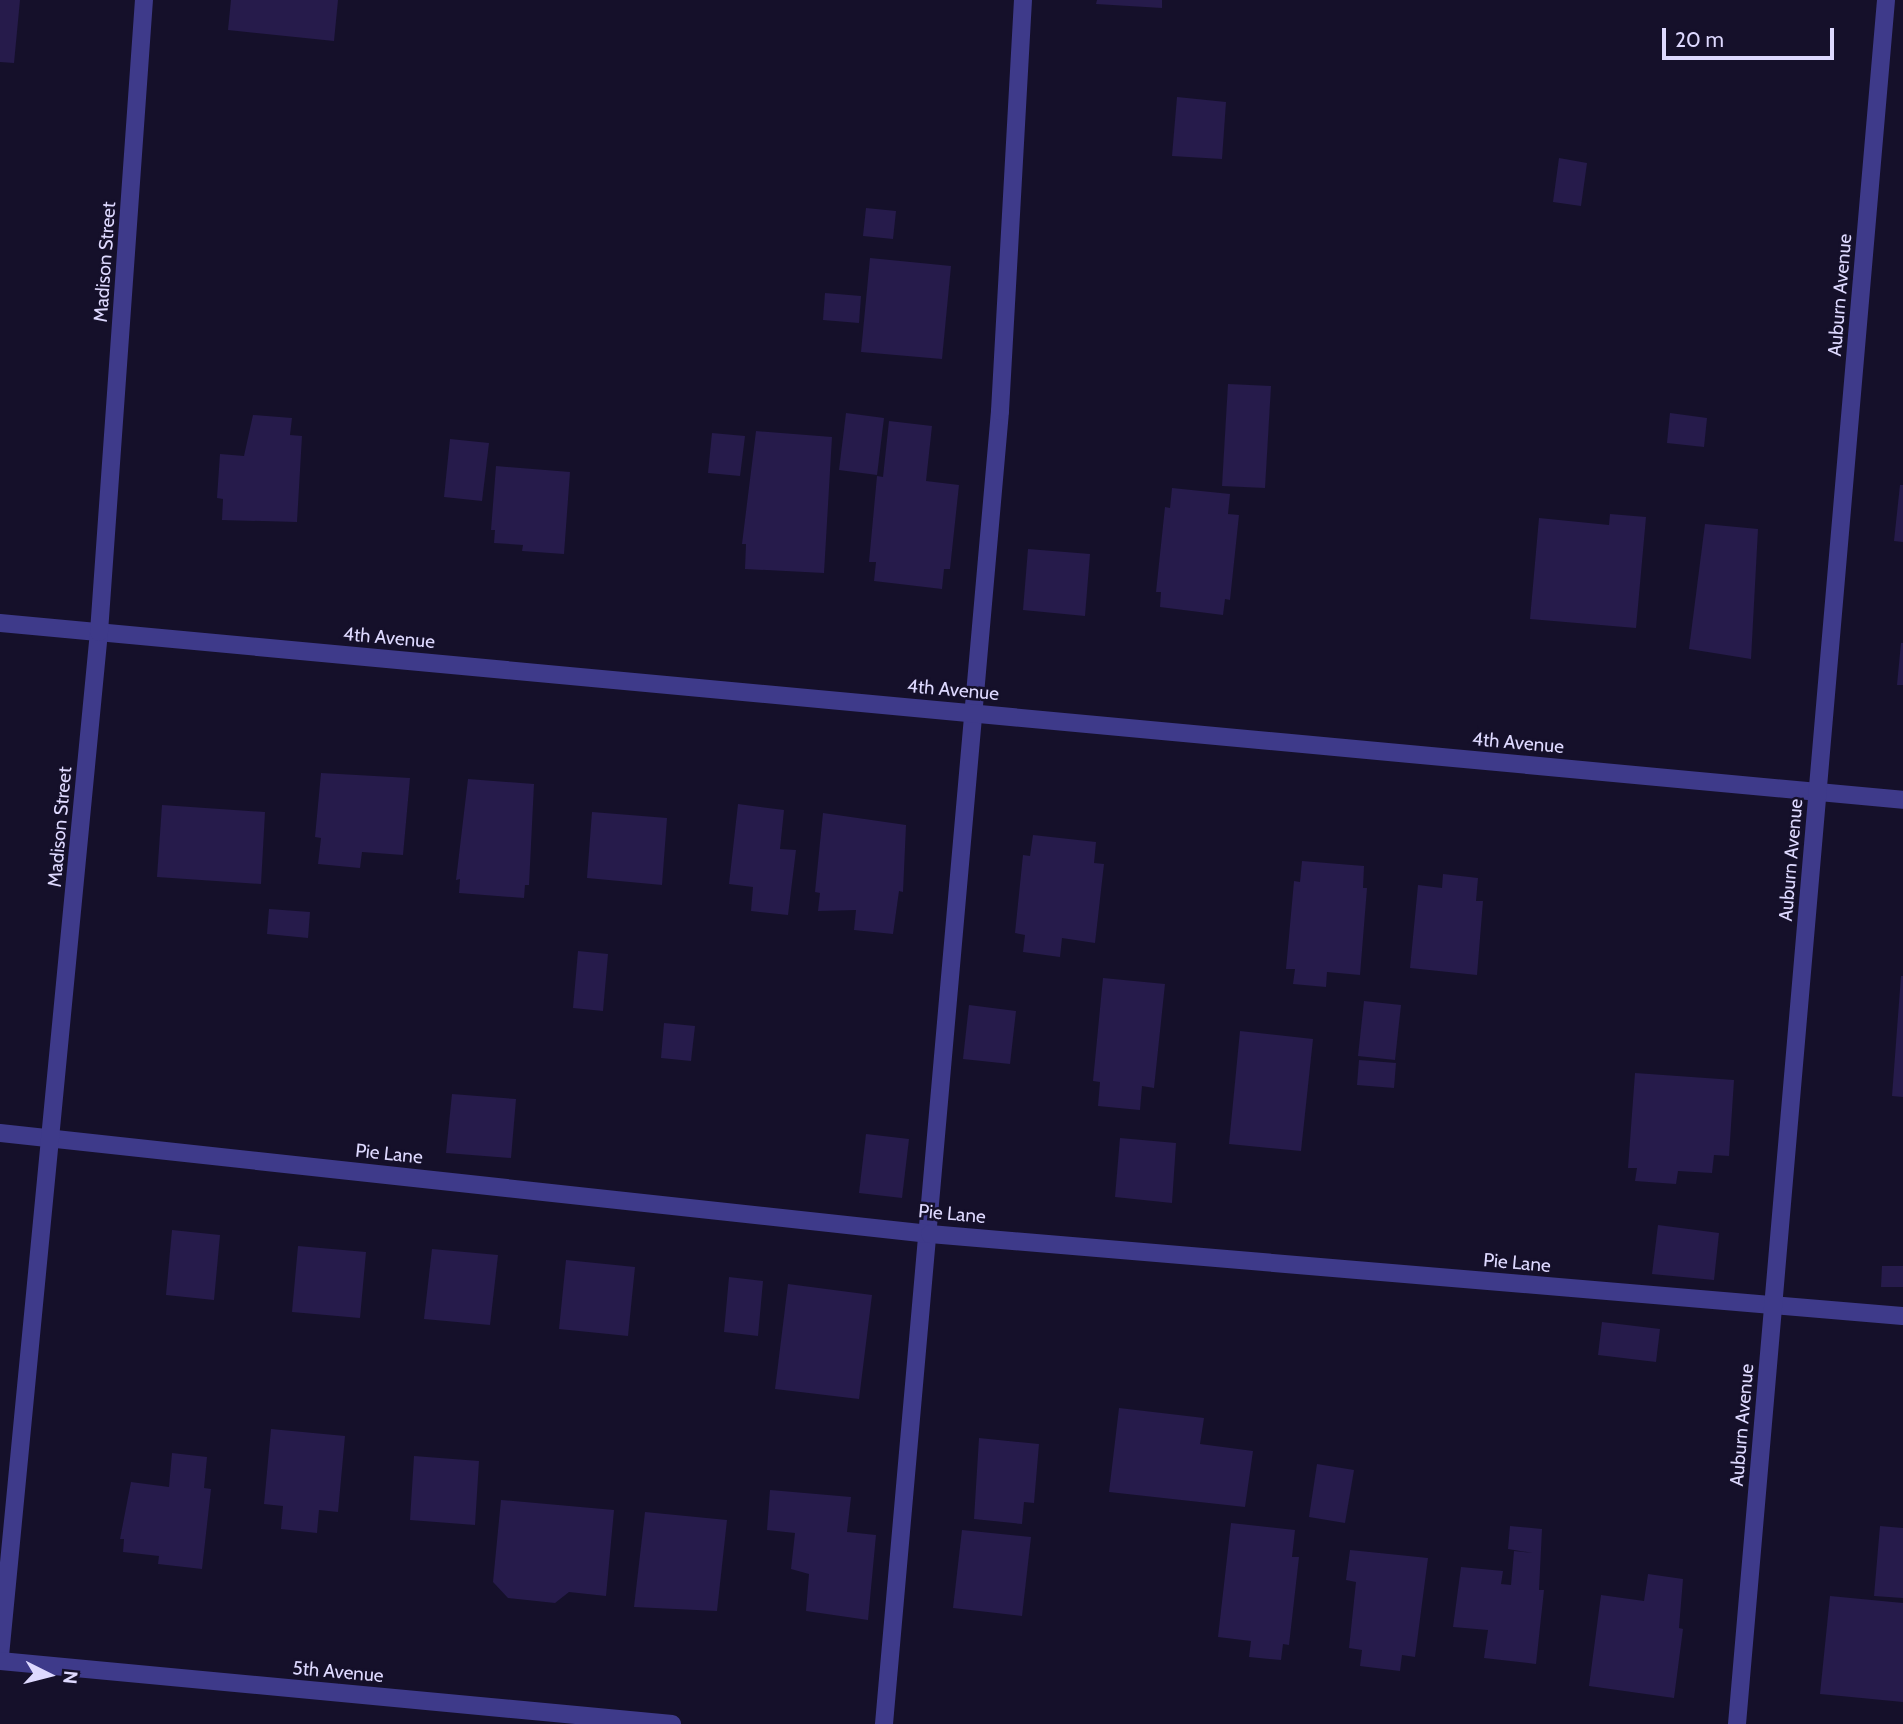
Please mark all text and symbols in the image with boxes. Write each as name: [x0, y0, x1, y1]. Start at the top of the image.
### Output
scale bar: [1665, 14, 1836, 58]
text: 20 m: [1675, 27, 1724, 52]
street label: Madison Street: [89, 201, 121, 323]
street label: Auburn Avenue: [1823, 233, 1857, 357]
street label: 4th Avenue: [342, 623, 436, 653]
street label: 4th Avenue: [906, 675, 1000, 705]
street label: 4th Avenue: [1471, 728, 1565, 758]
street label: Madison Street: [43, 766, 77, 888]
street label: Auburn Avenue: [1774, 798, 1808, 922]
street label: Pie Lane: [354, 1139, 424, 1169]
street label: Pie Lane: [917, 1200, 987, 1228]
street label: Pie Lane: [1482, 1249, 1552, 1277]
street label: Auburn Avenue: [1725, 1363, 1759, 1487]
north arrow: [14, 1640, 84, 1710]
street label: 5th Avenue: [291, 1657, 385, 1687]
text: N: [58, 1669, 83, 1685]

